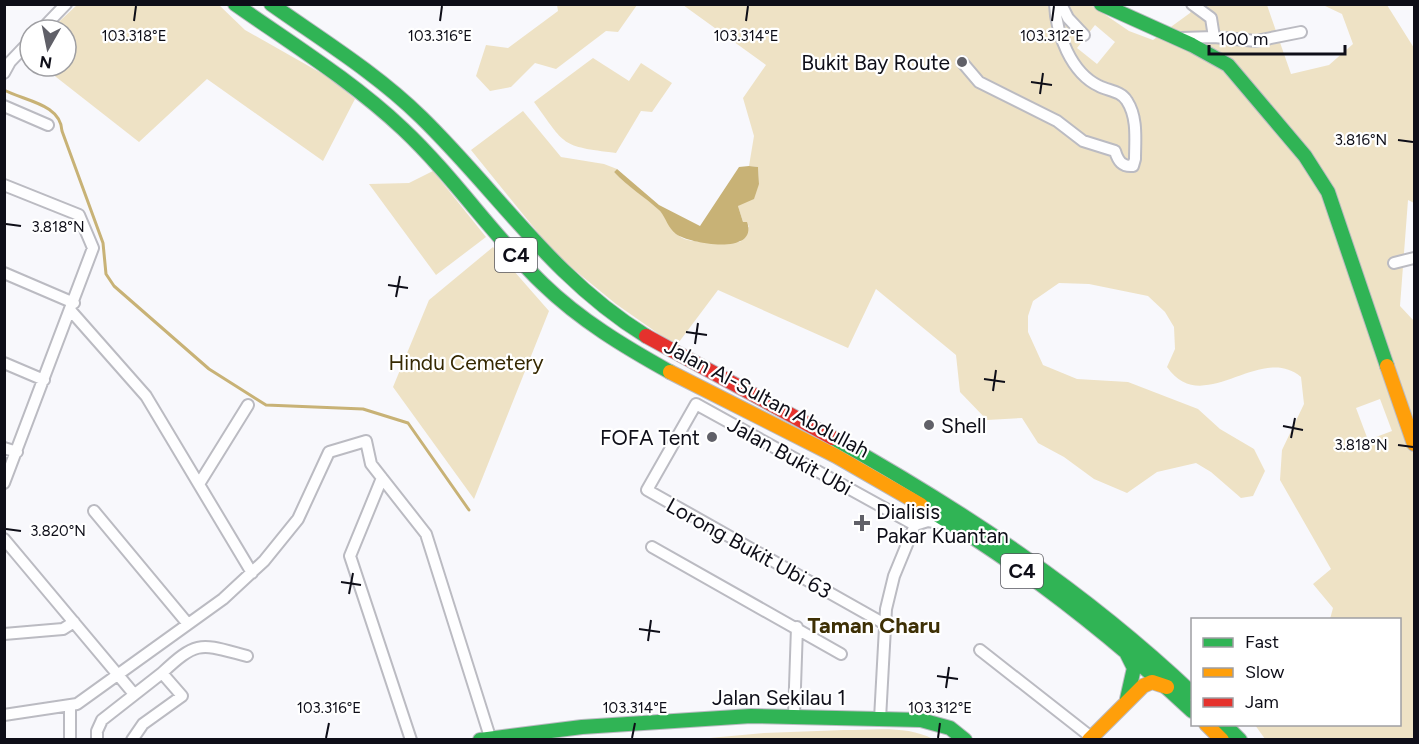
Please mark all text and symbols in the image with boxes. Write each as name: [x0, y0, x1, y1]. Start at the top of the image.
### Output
north arrow: [18, 18, 78, 78]
scale bar: [1209, 18, 1346, 56]
text: 103.318°E: [101, 27, 167, 45]
text: 103.316°E: [408, 27, 472, 45]
text: 103.314°E: [713, 27, 779, 45]
text: 103.312°E: [1020, 27, 1084, 45]
text: 100 m: [1218, 28, 1268, 50]
place label: Bukit Bay Route: [801, 50, 950, 75]
text: N: [38, 52, 53, 73]
marker: Bukit Bay Route: [955, 55, 969, 69]
text: 3.816°N: [1335, 131, 1387, 149]
text: 3.818°N: [31, 218, 85, 236]
road number: C4: [495, 238, 537, 272]
street label: Jalan Al-Sultan Abdullah: [660, 333, 874, 463]
park label: Hindu Cemetery: [388, 350, 544, 375]
street label: Jalan Bukit Ubi: [723, 411, 857, 501]
place label: Shell: [941, 413, 986, 438]
marker: Shell: [922, 418, 936, 432]
place label: FOFA Tent: [600, 425, 700, 450]
marker: FOFA Tent: [705, 430, 719, 444]
text: 3.818°N: [1334, 436, 1388, 454]
street label: Lorong Bukit Ubi 63: [662, 492, 836, 604]
place label: Dialisis Pakar Kuantan: [876, 499, 1009, 548]
marker: Dialisis Pakar Kuantan: [853, 514, 871, 532]
text: 3.820°N: [30, 522, 86, 540]
road number: C4: [1001, 554, 1043, 588]
district label: Taman Charu: [808, 612, 940, 639]
legend: [1191, 618, 1401, 726]
text: Fast: [1245, 631, 1279, 653]
text: Slow: [1245, 661, 1284, 683]
street label: Jalan Sekilau 1: [712, 685, 846, 710]
text: Jam: [1245, 691, 1279, 713]
text: 103.316°E: [297, 699, 361, 717]
text: 103.314°E: [602, 699, 668, 717]
text: 103.312°E: [908, 699, 972, 717]

